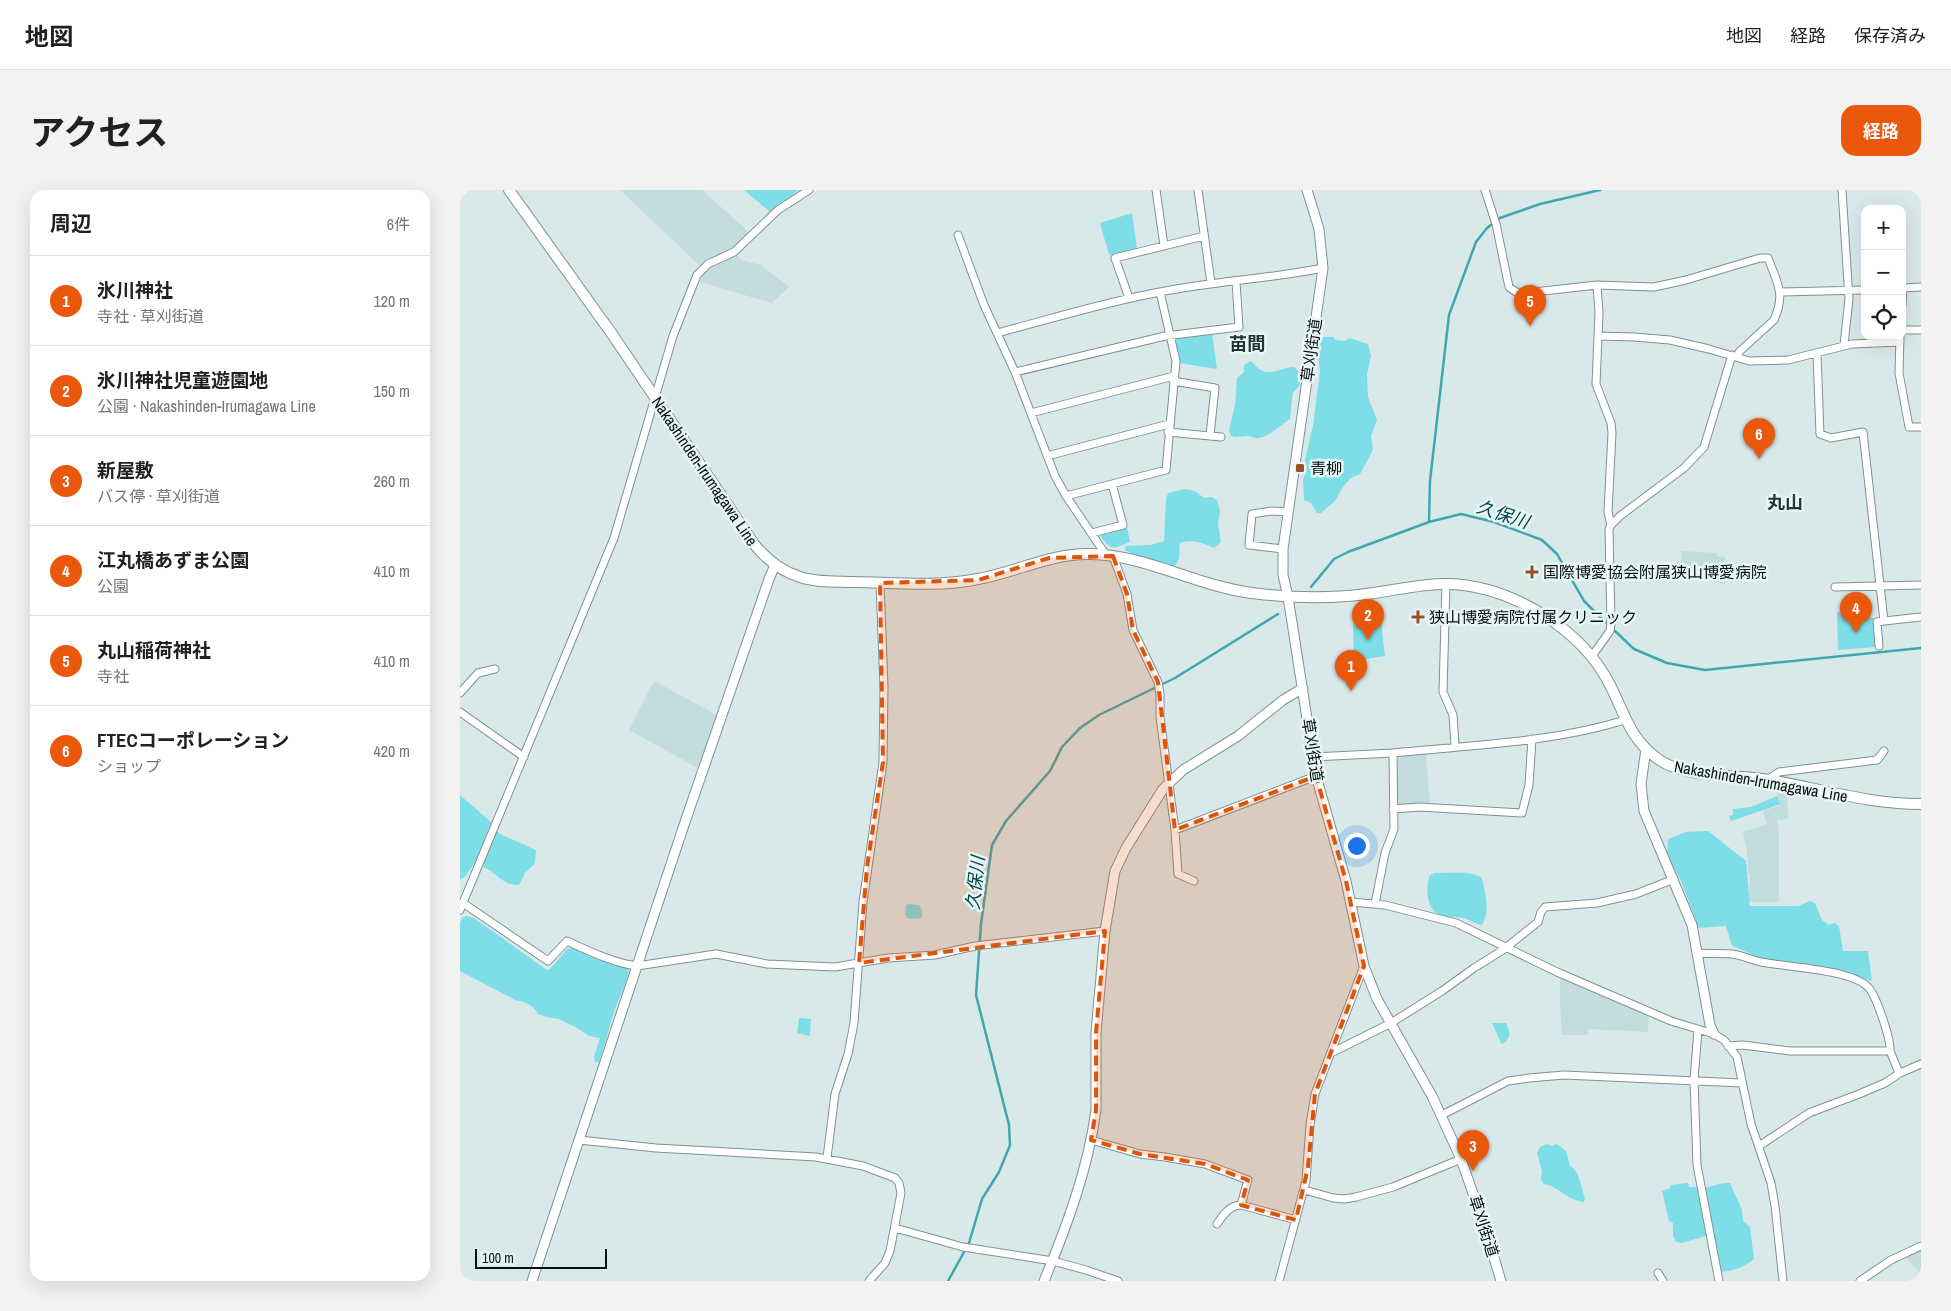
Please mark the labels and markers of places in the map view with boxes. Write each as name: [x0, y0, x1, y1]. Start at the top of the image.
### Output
pin: 5: [1514, 285, 1546, 326]
pin: 6: [1743, 418, 1775, 459]
place label: 青柳: [1310, 457, 1342, 479]
marker: 青柳: [1294, 462, 1306, 474]
place label: 国際博愛協会附属狭山博愛病院: [1543, 561, 1767, 583]
marker: 国際博愛協会附属狭山博愛病院: [1525, 565, 1539, 579]
pin: 4: [1840, 592, 1872, 633]
pin: 2: [1352, 599, 1384, 640]
place label: 狭山博愛病院付属クリニック: [1429, 606, 1637, 628]
marker: 狭山博愛病院付属クリニック: [1411, 610, 1425, 624]
pin: 1: [1335, 650, 1367, 691]
pin: 3: [1457, 1130, 1489, 1171]

